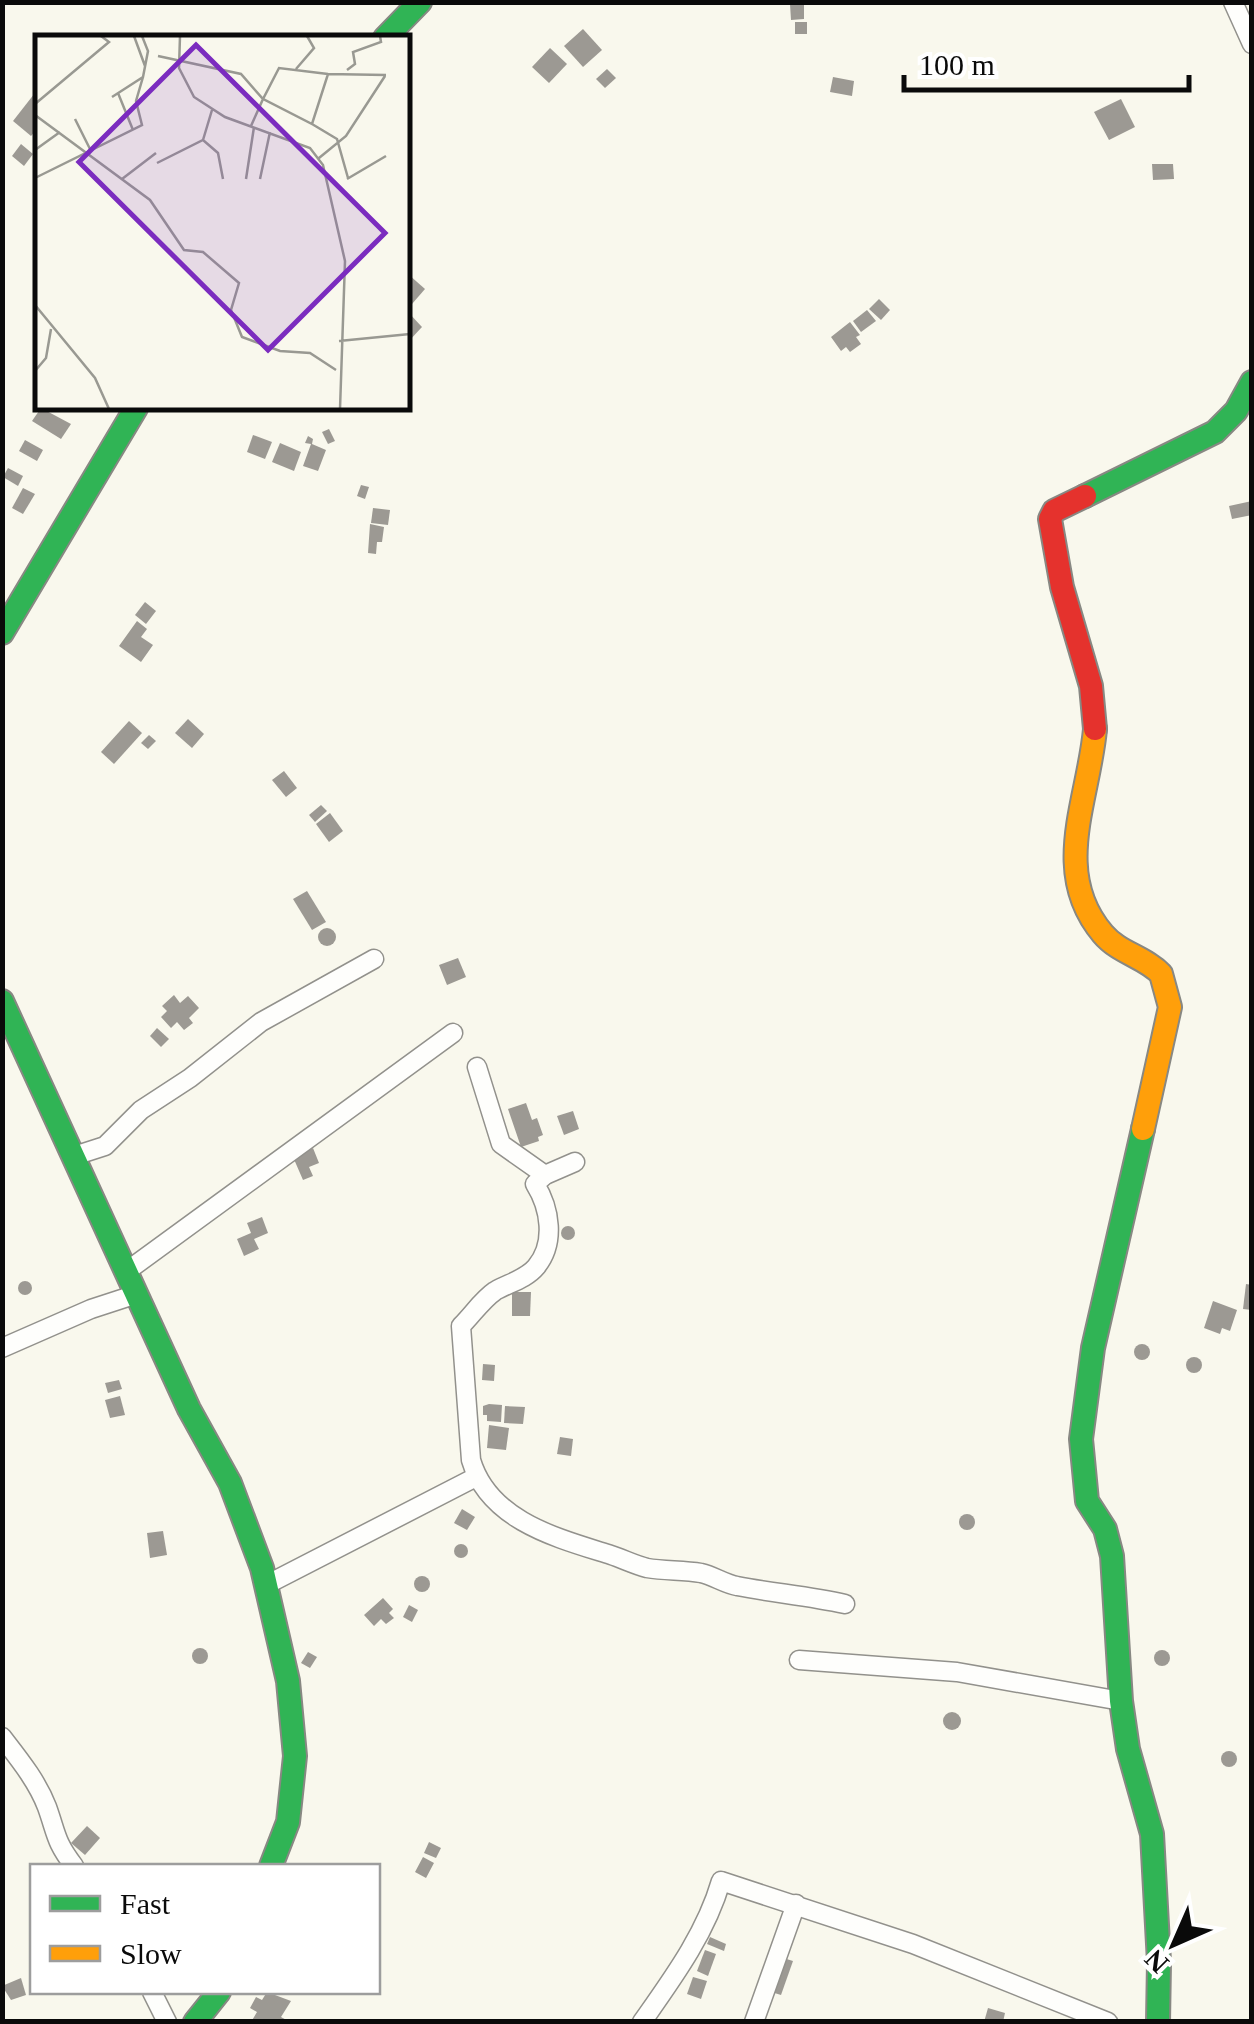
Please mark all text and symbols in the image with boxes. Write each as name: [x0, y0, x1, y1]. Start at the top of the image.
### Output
scale bar: [904, 30, 1189, 92]
inset map: [35, 35, 410, 410]
text: 100 m: [919, 48, 995, 81]
legend: [30, 1864, 380, 1994]
text: Fast: [120, 1887, 171, 1920]
north arrow: [1124, 1894, 1224, 1994]
text: Slow: [120, 1937, 182, 1970]
text: N: [1139, 1943, 1175, 1979]

